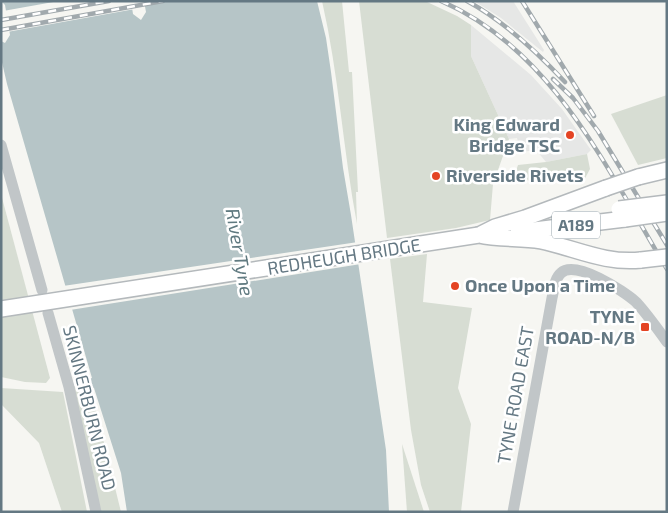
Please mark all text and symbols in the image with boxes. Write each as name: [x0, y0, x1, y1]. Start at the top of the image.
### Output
place label: King Edward Bridge TSC: [453, 113, 560, 156]
marker: King Edward Bridge TSC: [564, 129, 576, 141]
place label: Riverside Rivets: [446, 164, 584, 186]
marker: Riverside Rivets: [430, 170, 442, 182]
water label: River Tyne: [220, 206, 260, 298]
road number: A189: [552, 212, 600, 238]
street label: REDHEUGH BRIDGE: [266, 233, 422, 279]
place label: Once Upon a Time: [465, 274, 615, 296]
marker: Once Upon a Time: [449, 280, 461, 292]
place label: TYNE ROAD-N/B: [545, 305, 635, 348]
marker: TYNE ROAD-N/B: [639, 321, 651, 333]
street label: SKINNERBURN ROAD: [59, 323, 121, 493]
street label: TYNE ROAD EAST: [492, 324, 538, 465]

